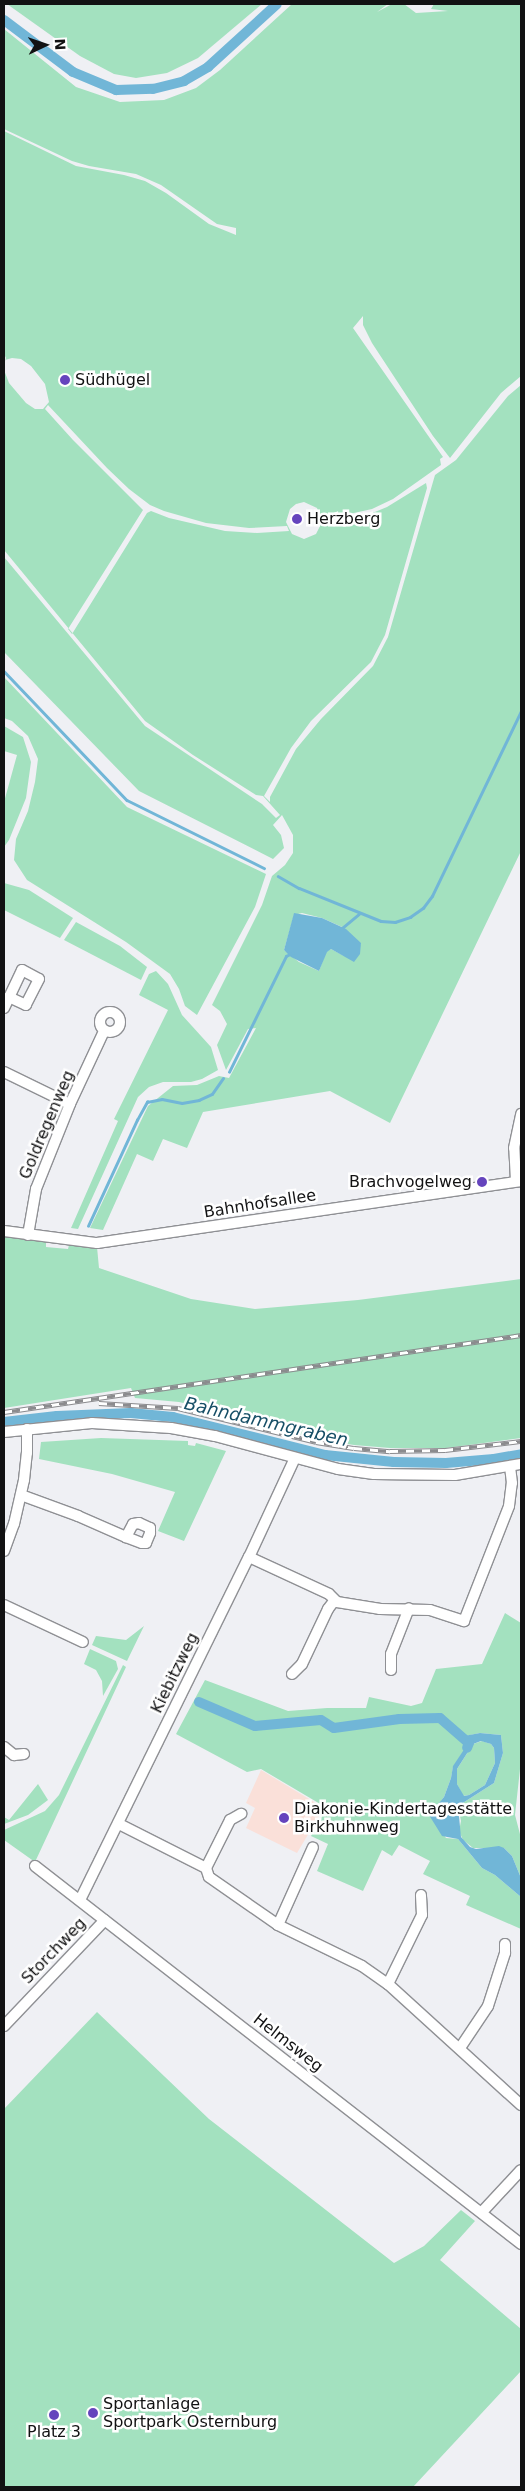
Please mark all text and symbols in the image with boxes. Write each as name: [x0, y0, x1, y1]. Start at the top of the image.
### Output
north arrow: [20, 20, 70, 70]
text: N: [52, 38, 68, 50]
place label: Südhügel: [75, 370, 150, 390]
marker: Südhügel: [59, 374, 71, 386]
place label: Herzberg: [307, 509, 380, 529]
marker: Herzberg: [291, 513, 303, 525]
street label: Goldregenweg: [15, 1068, 79, 1182]
place label: Brachvogelweg: [349, 1172, 472, 1192]
marker: Brachvogelweg: [476, 1176, 488, 1188]
street label: Bahnhofsallee: [203, 1186, 317, 1222]
water label: Bahndammgraben: [182, 1393, 350, 1451]
street label: Kiebitzweg: [147, 1630, 203, 1716]
place label: Diakonie-Kindertagesstätte Birkhuhnweg: [294, 1799, 512, 1837]
marker: Diakonie-Kindertagesstätte Birkhuhnweg: [278, 1812, 290, 1824]
street label: Storchweg: [18, 1914, 90, 1988]
street label: Helmsweg: [249, 2010, 327, 2076]
place label: Sportanlage Sportpark Osternburg: [103, 2394, 277, 2432]
marker: Sportanlage Sportpark Osternburg: [87, 2407, 99, 2419]
marker: Platz 3: [48, 2409, 60, 2421]
place label: Platz 3: [27, 2422, 81, 2442]

